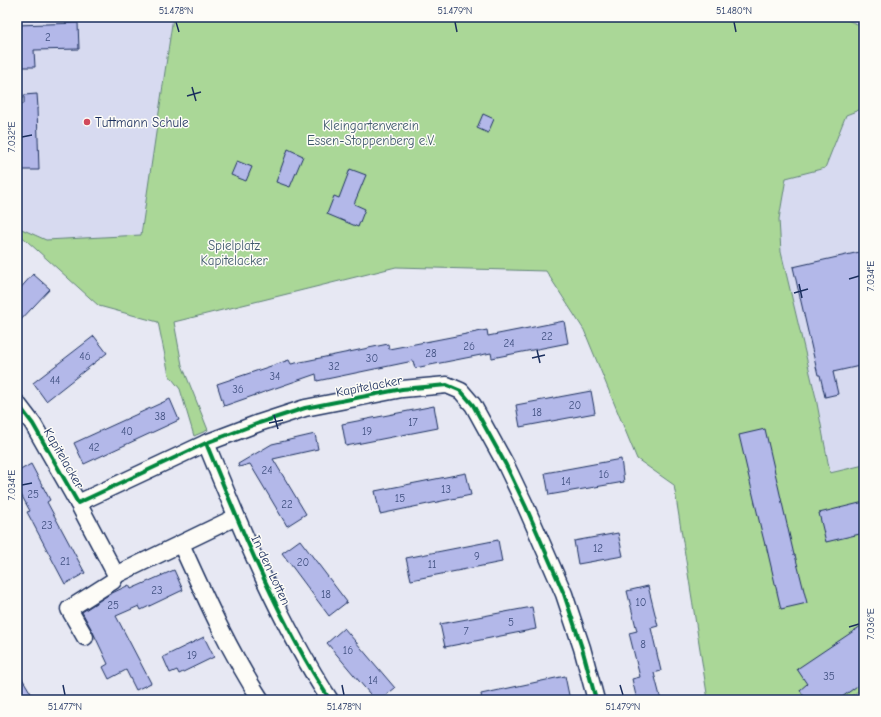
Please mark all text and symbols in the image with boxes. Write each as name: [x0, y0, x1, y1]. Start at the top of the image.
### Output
text: 51.478°N: [159, 5, 193, 17]
text: 51.479°N: [438, 5, 472, 17]
text: 51.480°N: [716, 5, 752, 17]
house number: 2: [45, 31, 51, 44]
place label: Tuttmann Schule: [95, 115, 189, 130]
marker: Tuttmann Schule: [82, 117, 92, 127]
park label: Kleingartenverein Essen-Stoppenberg e.V.: [307, 118, 435, 148]
text: 7.032°E: [6, 121, 18, 153]
park label: Spielplatz Kapitelacker: [200, 238, 268, 268]
text: 7.034°E: [865, 261, 877, 291]
house number: 22: [541, 330, 553, 343]
house number: 24: [503, 337, 515, 350]
house number: 26: [463, 340, 475, 353]
house number: 28: [425, 347, 437, 360]
house number: 46: [79, 350, 91, 363]
house number: 30: [366, 352, 378, 365]
house number: 32: [328, 360, 340, 373]
house number: 34: [270, 370, 280, 383]
street label: Kapitelacker: [335, 372, 404, 400]
house number: 44: [50, 374, 60, 387]
house number: 36: [232, 383, 244, 396]
house number: 20: [569, 399, 581, 412]
house number: 18: [532, 406, 542, 419]
house number: 38: [154, 410, 166, 423]
house number: 17: [408, 416, 418, 429]
street label: Kapitelacker: [41, 425, 88, 492]
house number: 40: [121, 425, 133, 438]
house number: 19: [362, 425, 372, 438]
house number: 42: [88, 441, 100, 454]
house number: 24: [261, 464, 273, 477]
house number: 16: [599, 468, 609, 481]
text: 7.034°E: [6, 470, 18, 500]
house number: 14: [561, 475, 571, 488]
house number: 13: [441, 483, 451, 496]
house number: 25: [27, 488, 39, 501]
house number: 15: [395, 492, 405, 505]
house number: 22: [281, 498, 293, 511]
house number: 23: [41, 519, 53, 532]
street label: In den Lotten: [248, 533, 294, 607]
house number: 12: [593, 542, 603, 555]
house number: 9: [474, 550, 480, 563]
house number: 21: [60, 555, 70, 568]
house number: 20: [297, 556, 309, 569]
house number: 11: [428, 558, 436, 571]
house number: 23: [151, 584, 163, 597]
house number: 18: [321, 588, 331, 601]
house number: 10: [635, 596, 647, 609]
house number: 25: [107, 599, 119, 612]
text: 7.036°E: [865, 608, 877, 640]
house number: 5: [508, 616, 514, 629]
house number: 7: [463, 625, 469, 638]
house number: 8: [640, 638, 646, 651]
house number: 16: [343, 644, 353, 657]
house number: 19: [187, 649, 197, 662]
house number: 35: [823, 670, 835, 683]
house number: 14: [368, 674, 378, 687]
text: 51.477°N: [48, 701, 82, 713]
text: 51.478°N: [327, 701, 361, 713]
text: 51.479°N: [606, 701, 640, 713]

